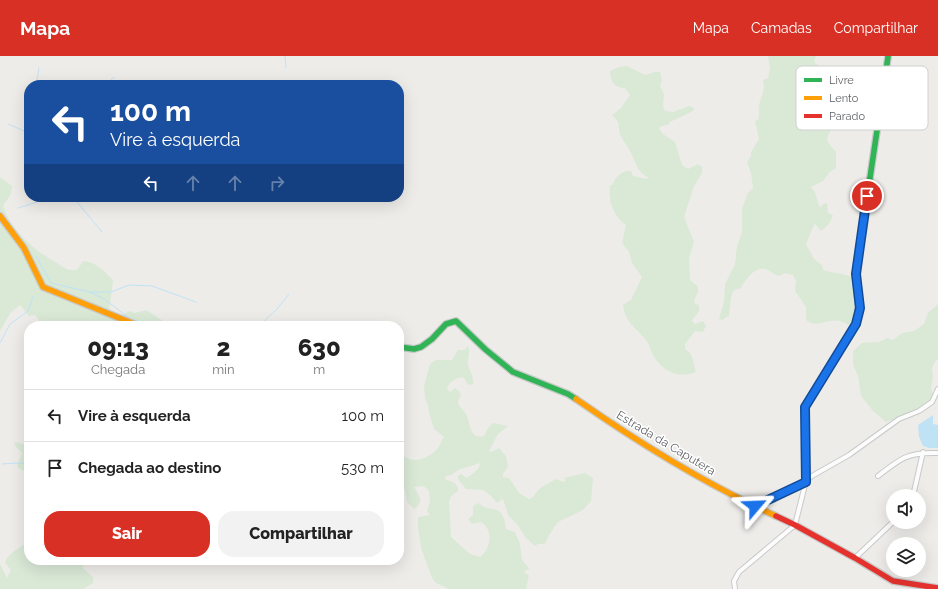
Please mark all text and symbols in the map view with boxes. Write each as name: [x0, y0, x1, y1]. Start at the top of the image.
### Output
text: Mapa: [20, 17, 70, 39]
text: Mapa: [693, 20, 729, 36]
text: Camadas: [751, 20, 812, 36]
text: Compartilhar: [834, 20, 918, 36]
legend: [796, 66, 928, 130]
text: Livre: [829, 74, 854, 87]
text: Lento: [829, 92, 859, 105]
text: 100 m: [110, 95, 191, 128]
icon: left: [44, 96, 96, 148]
text: Parado: [829, 110, 865, 123]
text: Vire à esquerda: [110, 129, 240, 150]
icon: left: [140, 172, 162, 194]
icon: ahead: [182, 172, 204, 194]
icon: ahead: [224, 172, 246, 194]
icon: right: [266, 172, 288, 194]
pin: [850, 179, 884, 213]
icon: arrive: [856, 185, 878, 207]
text: 09:13: [87, 333, 149, 362]
text: 2: [216, 333, 230, 362]
text: 630: [298, 333, 341, 362]
text: Chegada: [91, 362, 145, 377]
text: min: [212, 362, 235, 377]
text: m: [313, 362, 325, 377]
icon: left: [44, 405, 66, 427]
text: Vire à esquerda: [78, 407, 191, 425]
text: 100 m: [342, 407, 384, 425]
street label: Estrada da Caputera: [614, 408, 718, 478]
icon: arrive: [44, 457, 66, 479]
text: Chegada ao destino: [78, 459, 221, 477]
text: 530 m: [341, 459, 384, 477]
position arrow: [734, 485, 776, 527]
map controls: [886, 489, 926, 577]
button: sound: [886, 489, 926, 529]
button: Sair: [44, 511, 210, 557]
button: Compartilhar: [218, 511, 384, 557]
button: layers: [886, 537, 926, 577]

